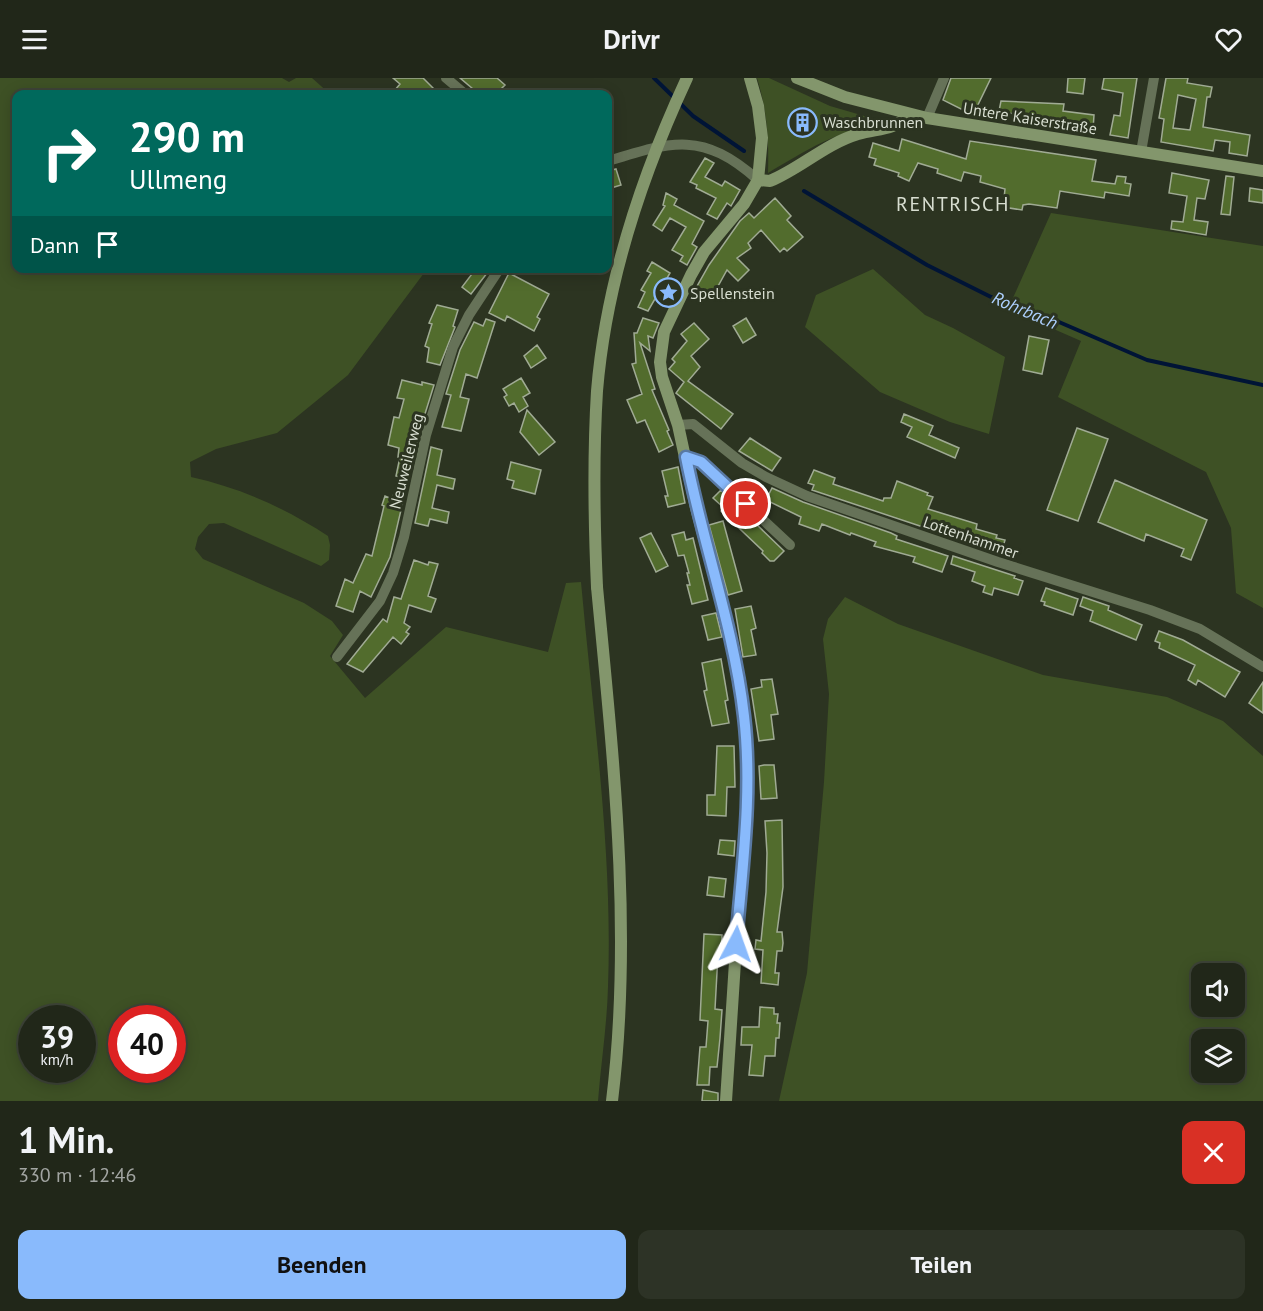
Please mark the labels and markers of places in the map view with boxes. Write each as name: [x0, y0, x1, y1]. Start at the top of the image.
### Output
building icon: Waschbrunnen: [786, 106, 818, 138]
place label: Waschbrunnen: [823, 112, 923, 132]
place icon: Spellenstein: [653, 277, 685, 309]
place label: Spellenstein: [690, 283, 775, 303]
pin: [720, 478, 771, 529]

